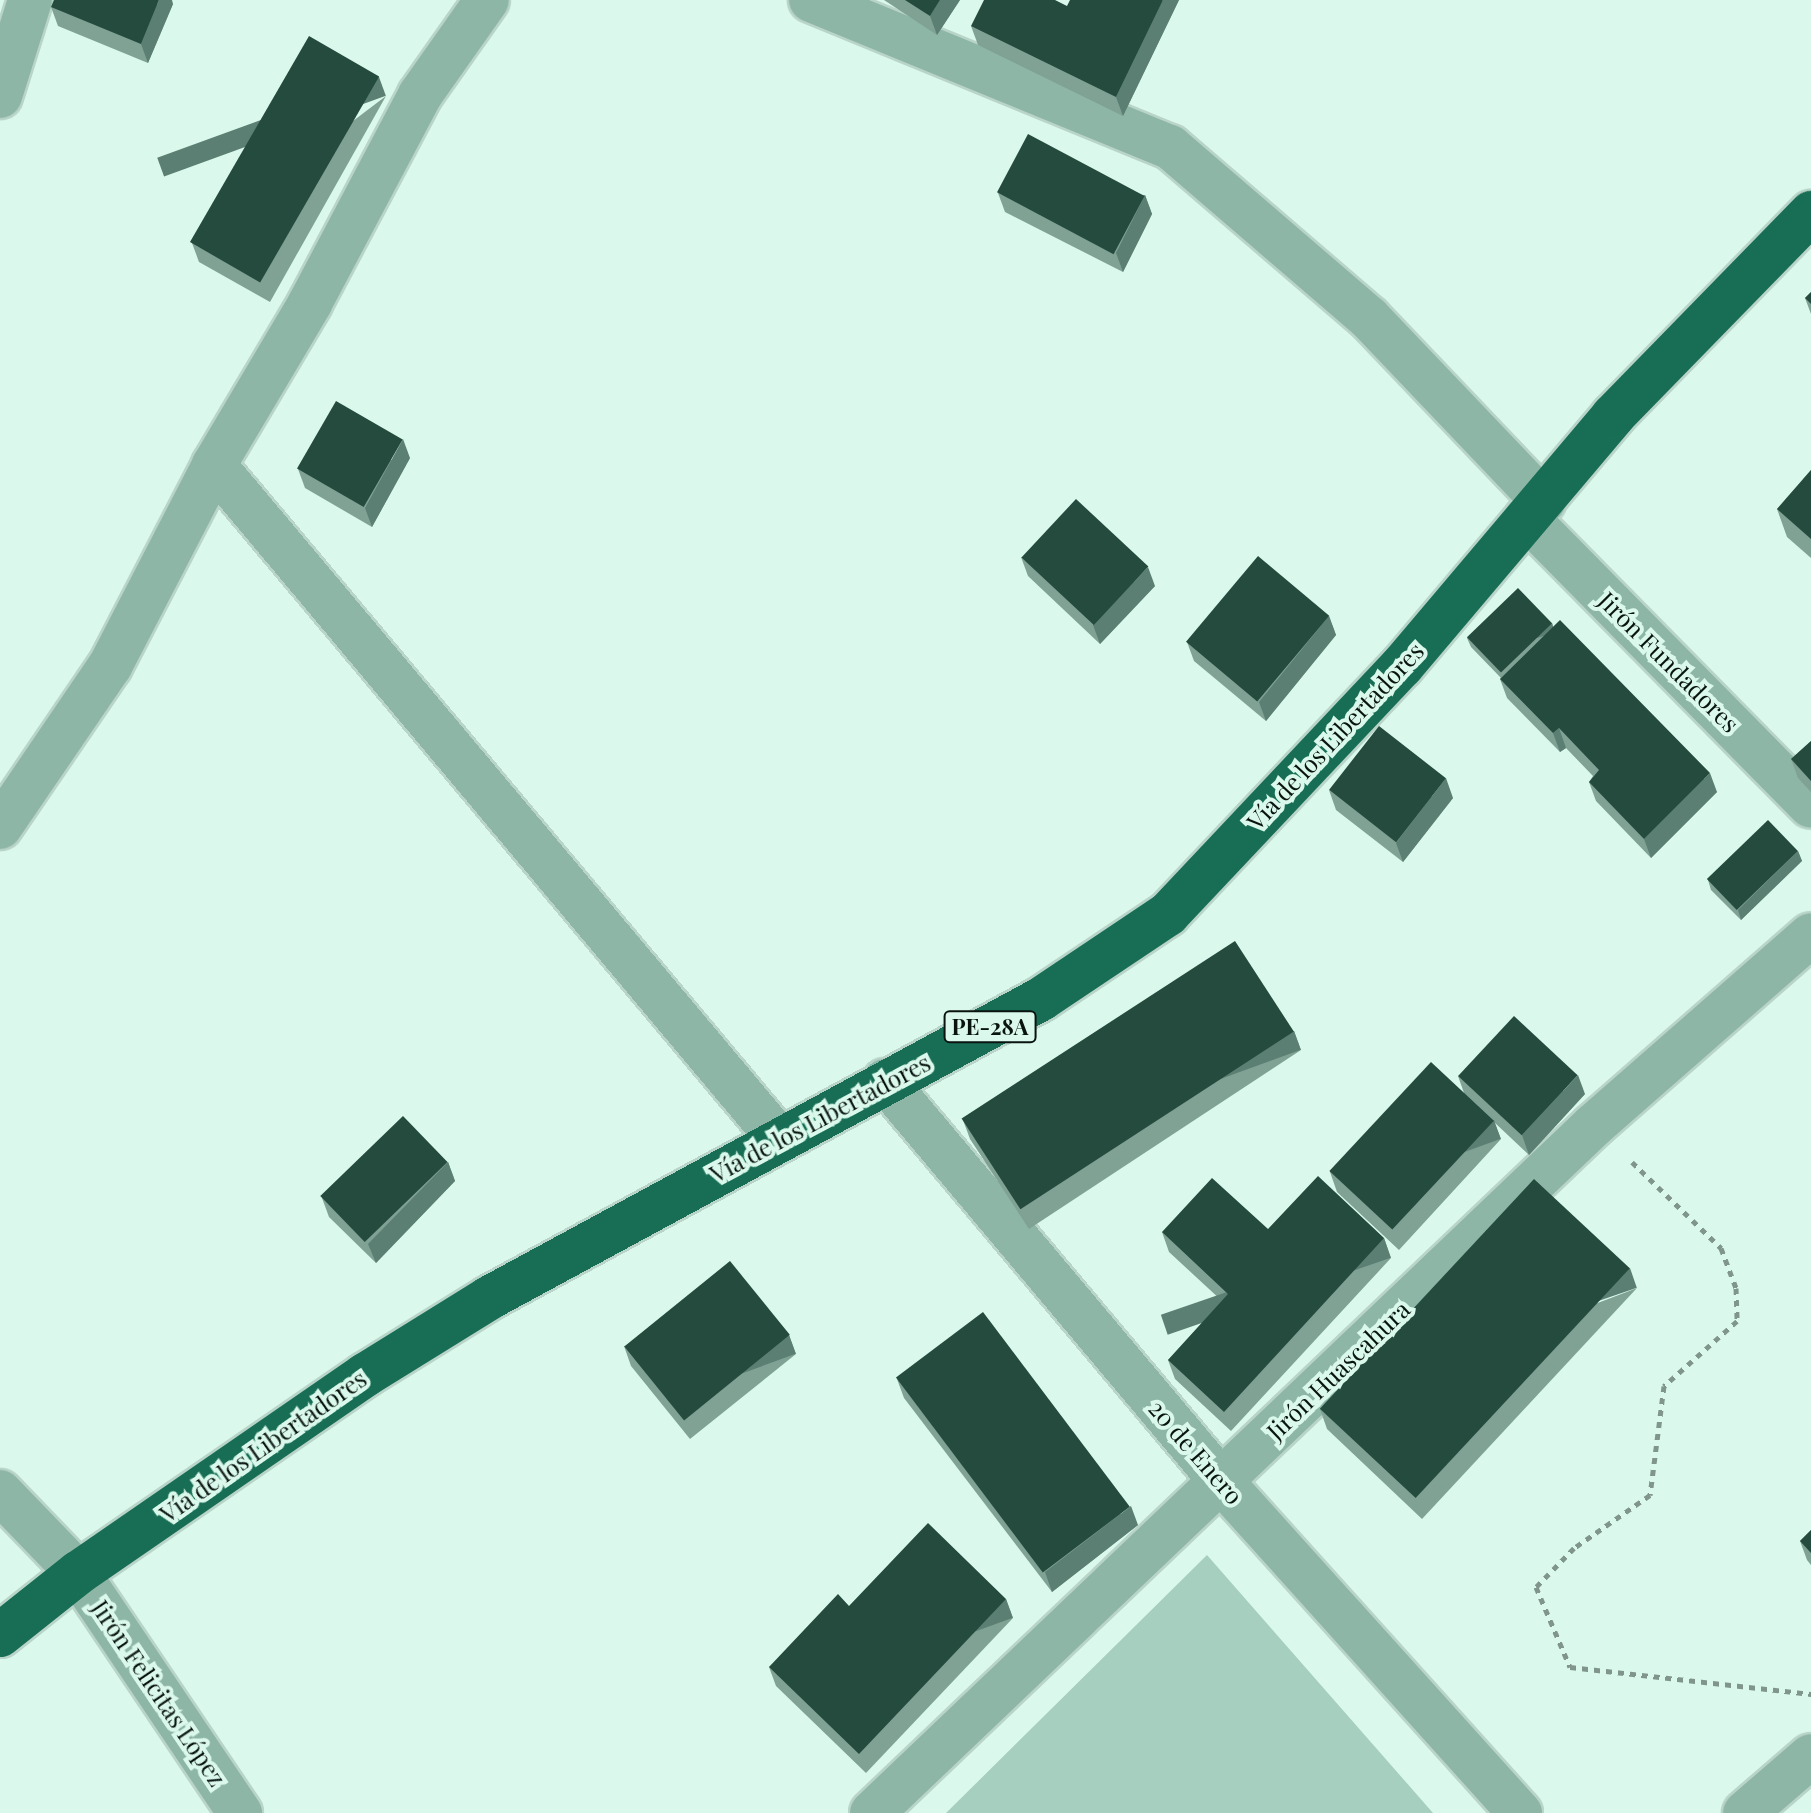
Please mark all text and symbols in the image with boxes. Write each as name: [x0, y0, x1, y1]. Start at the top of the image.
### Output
street label: Jirón Fundadores: [1593, 586, 1745, 738]
street label: Vía de los Libertadores: [1240, 636, 1430, 836]
road number: PE-28A: [942, 1009, 1038, 1045]
street label: Vía de los Libertadores: [704, 1047, 936, 1189]
street label: Jirón Huascahura: [1261, 1295, 1415, 1445]
street label: Vía de los Libertadores: [154, 1363, 372, 1529]
street label: 20 de Enero: [1143, 1394, 1249, 1510]
street label: Jirón Felicitas López: [86, 1595, 232, 1791]

